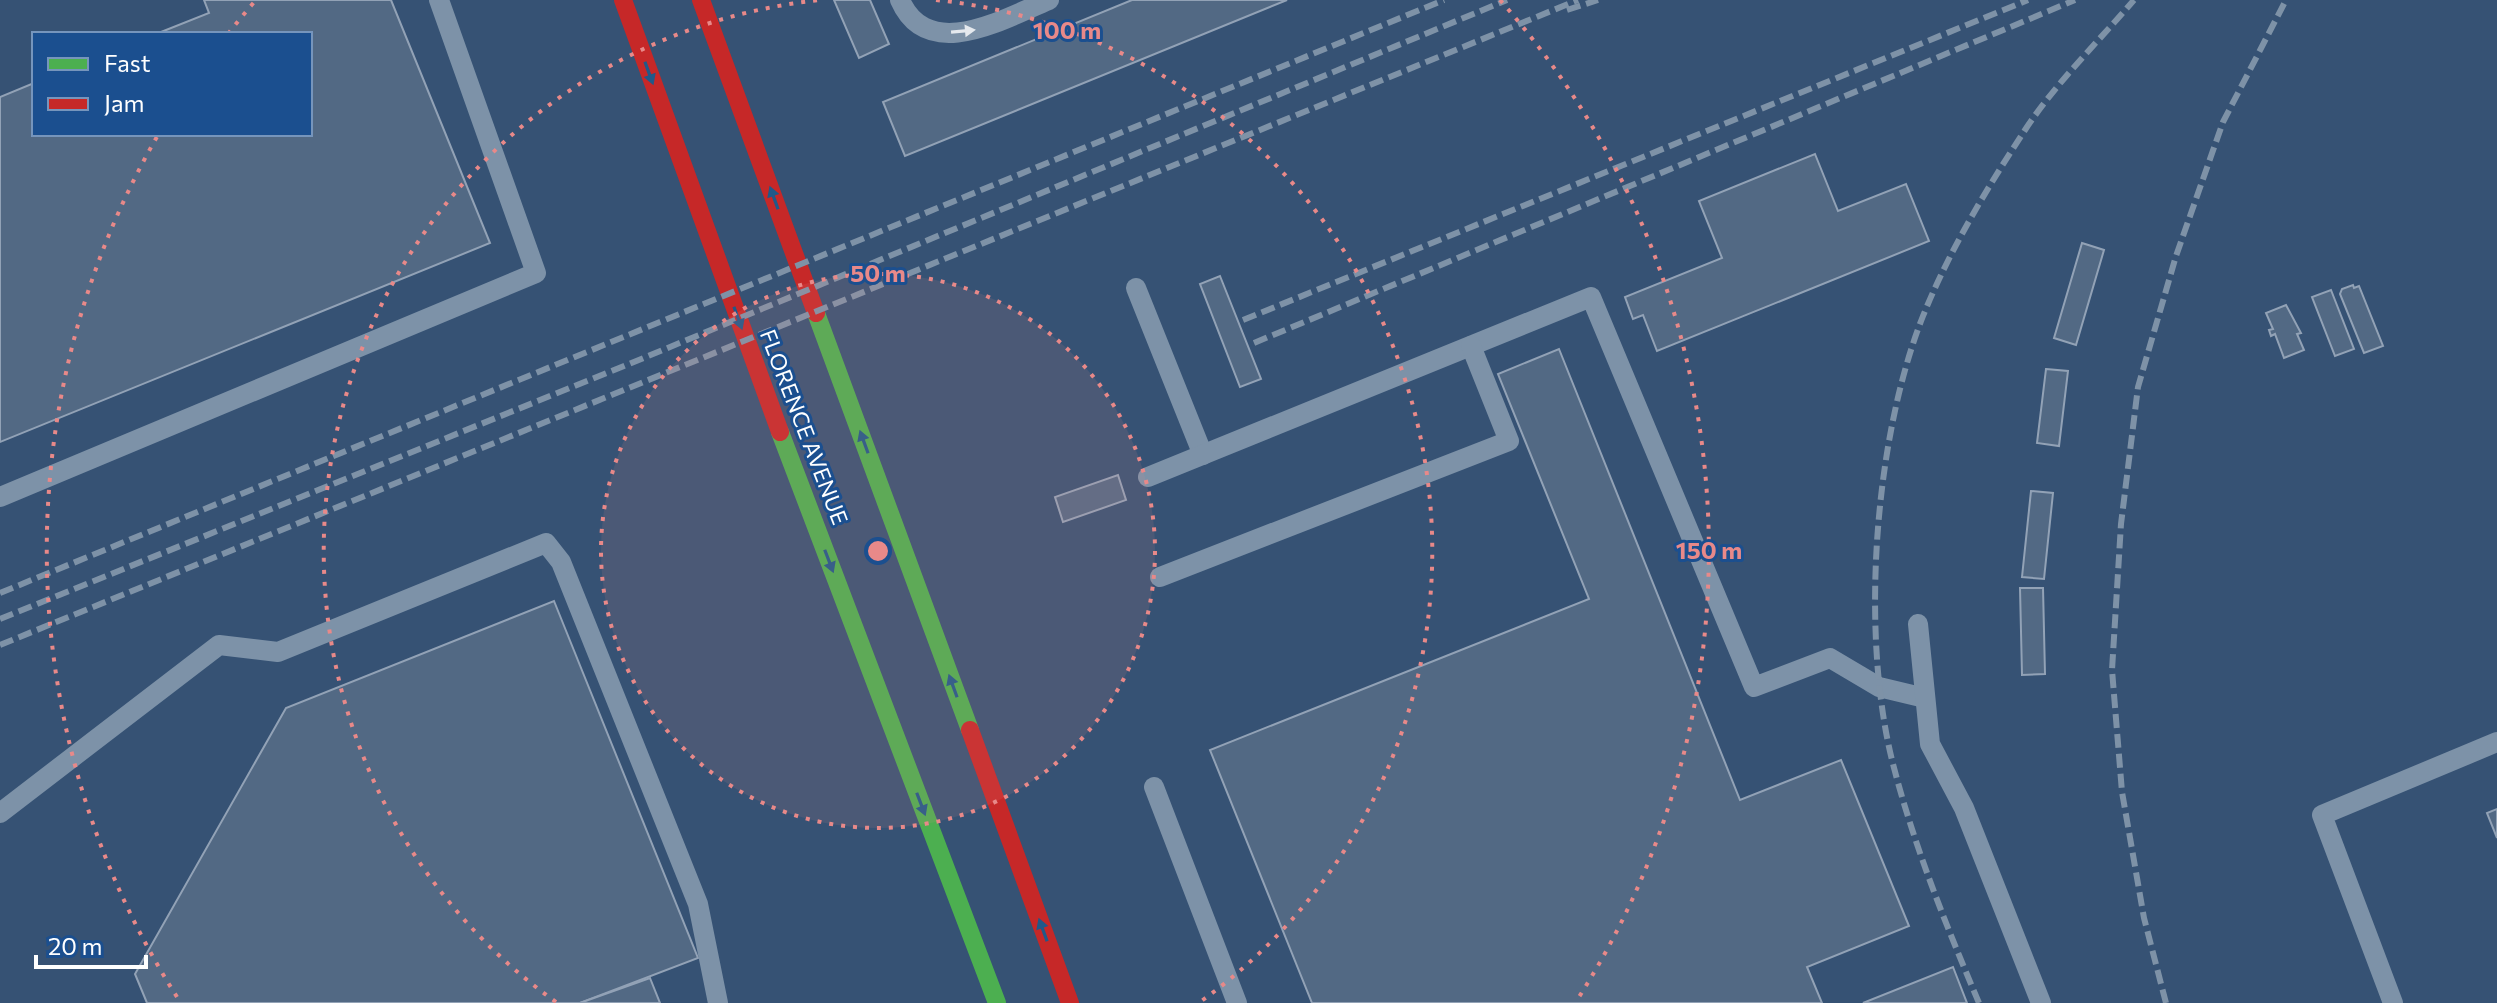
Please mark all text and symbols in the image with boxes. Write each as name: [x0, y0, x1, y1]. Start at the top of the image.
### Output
text: 100 m: [1033, 15, 1101, 44]
one-way arrow: [951, 24, 976, 37]
legend: [32, 32, 312, 136]
text: Fast: [104, 48, 151, 77]
one-way arrow: [644, 61, 656, 85]
text: Jam: [104, 88, 144, 117]
one-way arrow: [767, 186, 780, 210]
text: 50 m: [850, 258, 906, 287]
one-way arrow: [732, 306, 745, 330]
street label: FLORENCE AVENUE: [755, 325, 854, 528]
one-way arrow: [857, 430, 870, 454]
text: 150 m: [1676, 535, 1742, 564]
centre of rings: [864, 537, 892, 565]
one-way arrow: [823, 549, 836, 573]
one-way arrow: [947, 674, 959, 698]
one-way arrow: [915, 792, 928, 816]
one-way arrow: [1036, 918, 1049, 942]
scale bar: [36, 919, 146, 969]
text: 20 m: [48, 931, 102, 960]

